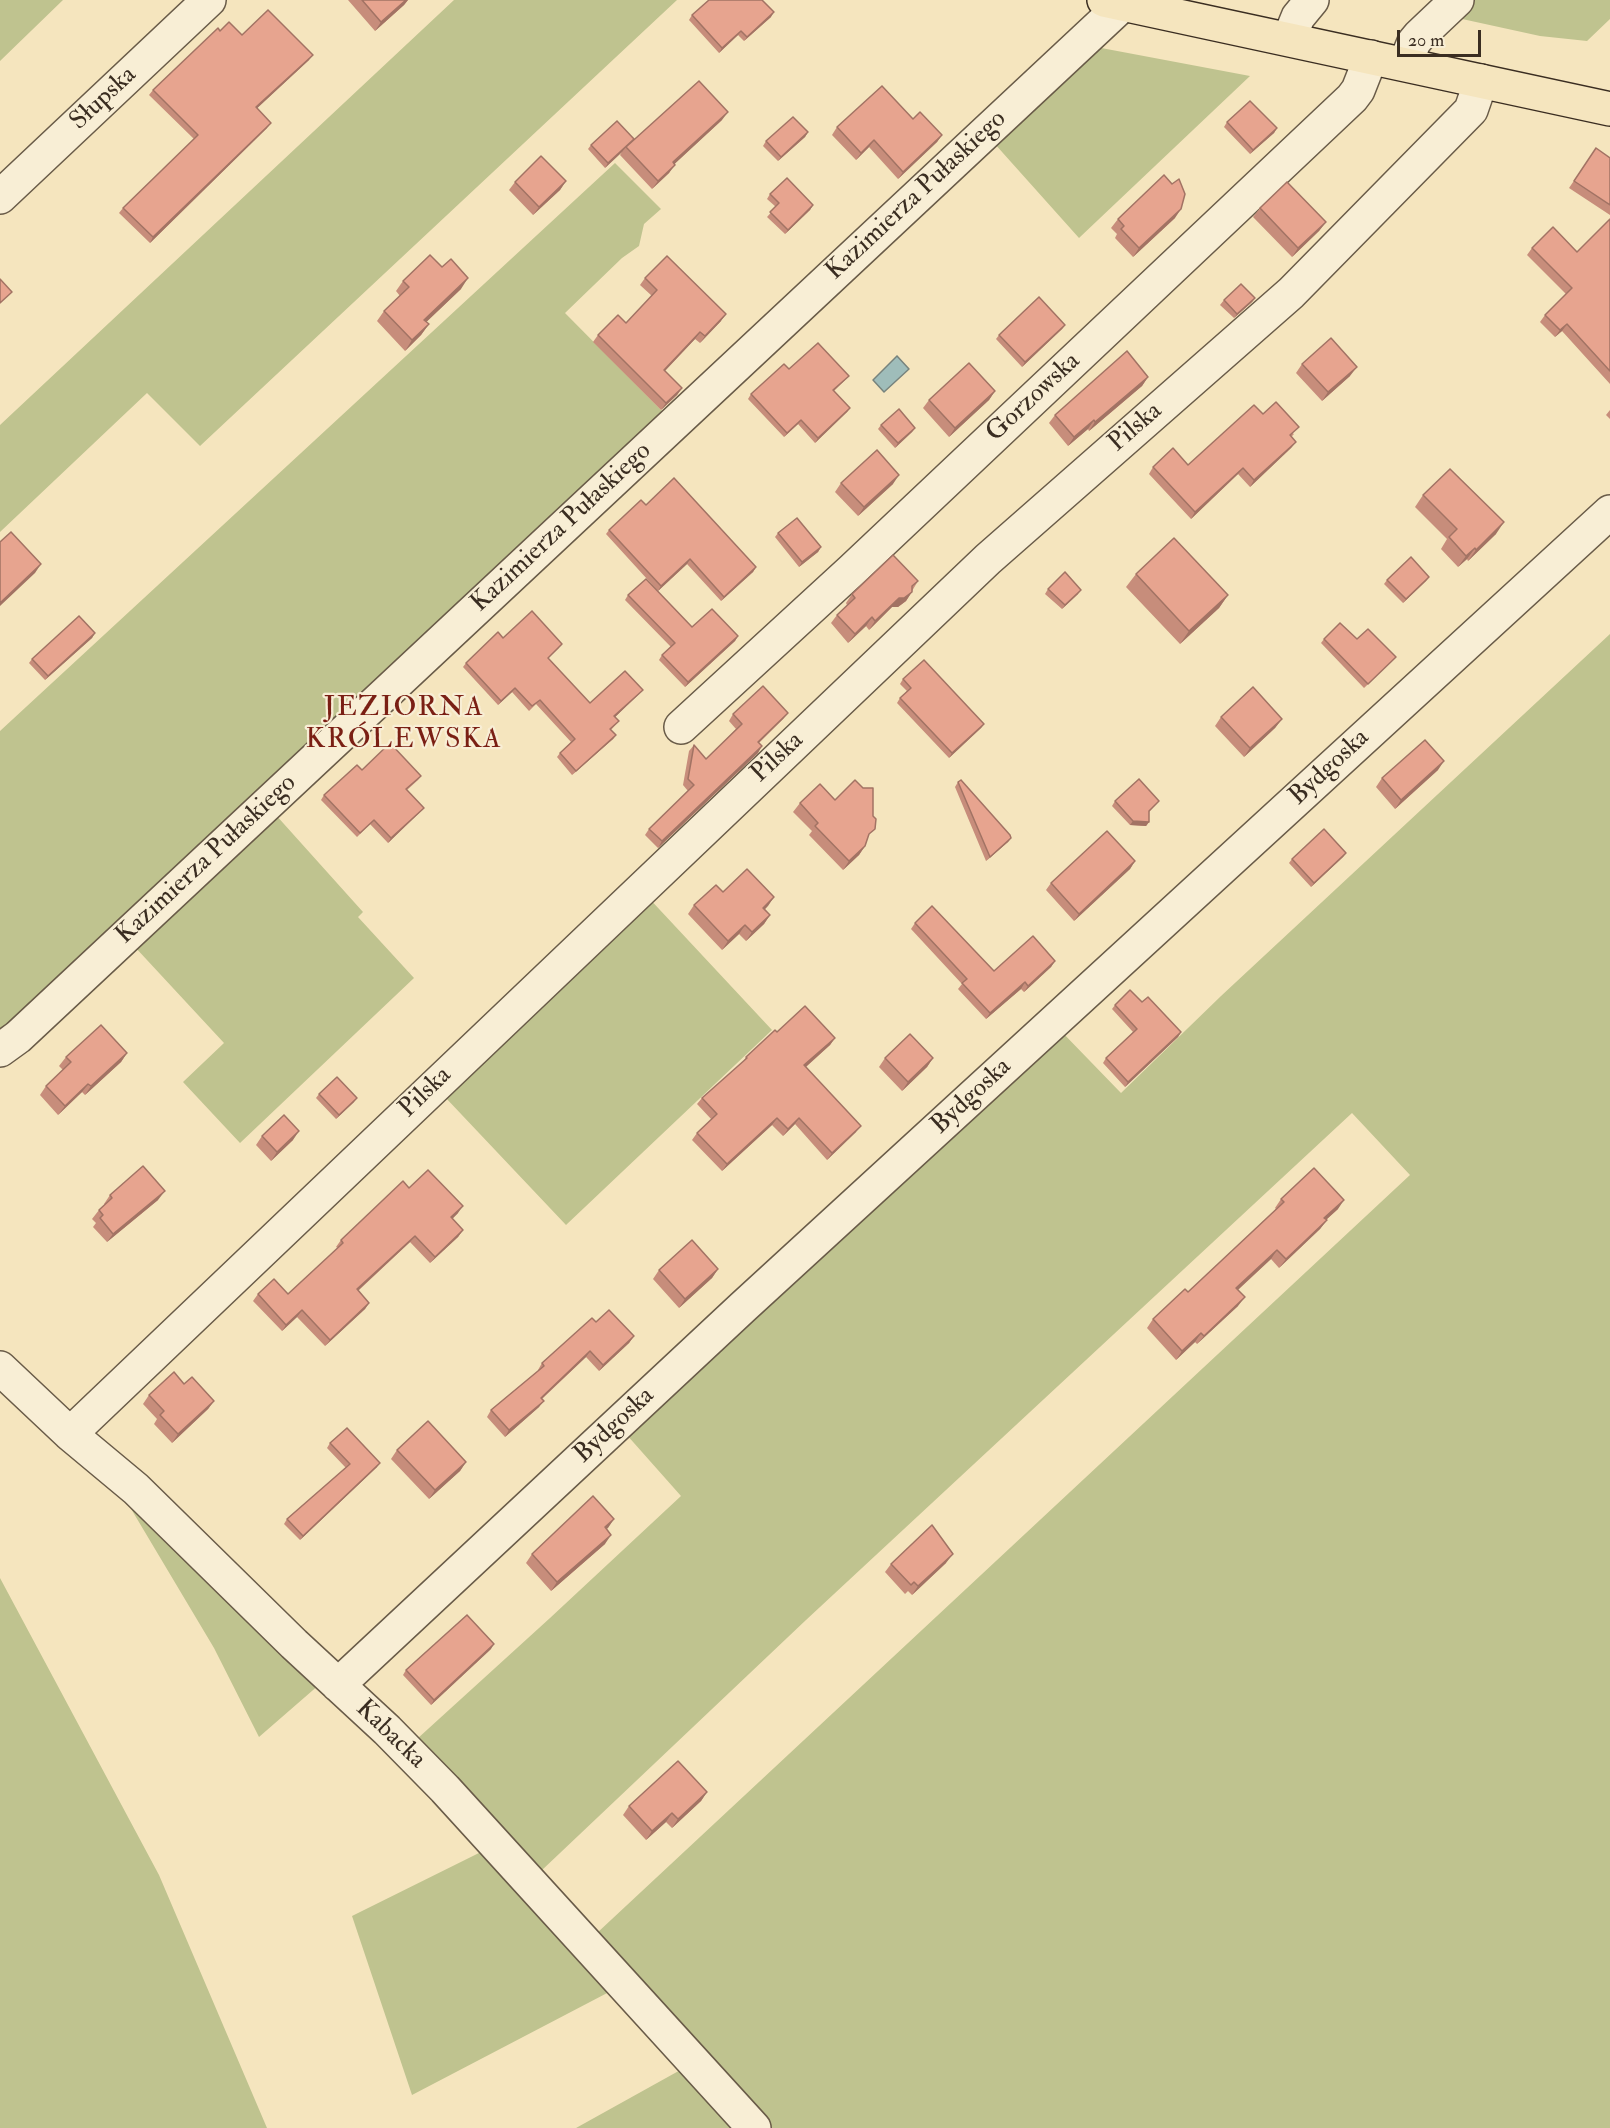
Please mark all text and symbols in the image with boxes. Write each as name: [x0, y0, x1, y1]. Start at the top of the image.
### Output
scale bar: [1400, 18, 1484, 56]
text: 20 m: [1408, 29, 1444, 52]
street label: Słupska: [64, 61, 144, 137]
street label: Kazimierza Pułaskiego: [820, 104, 1014, 288]
street label: Gorzowska: [981, 347, 1087, 449]
street label: Pilska: [1103, 396, 1169, 460]
street label: Kazimierza Pułaskiego: [465, 436, 659, 620]
district label: JEZIORNA KRÓLEWSKA: [306, 692, 502, 758]
street label: Bydgoska: [1284, 723, 1376, 813]
street label: Pilska: [745, 726, 811, 790]
street label: Kazimierza Pułaskiego: [110, 768, 304, 952]
street label: Bydgoska: [926, 1052, 1018, 1142]
street label: Pilska: [393, 1061, 459, 1125]
street label: Bydgoska: [569, 1381, 661, 1471]
street label: Kabacka: [348, 1694, 432, 1776]

